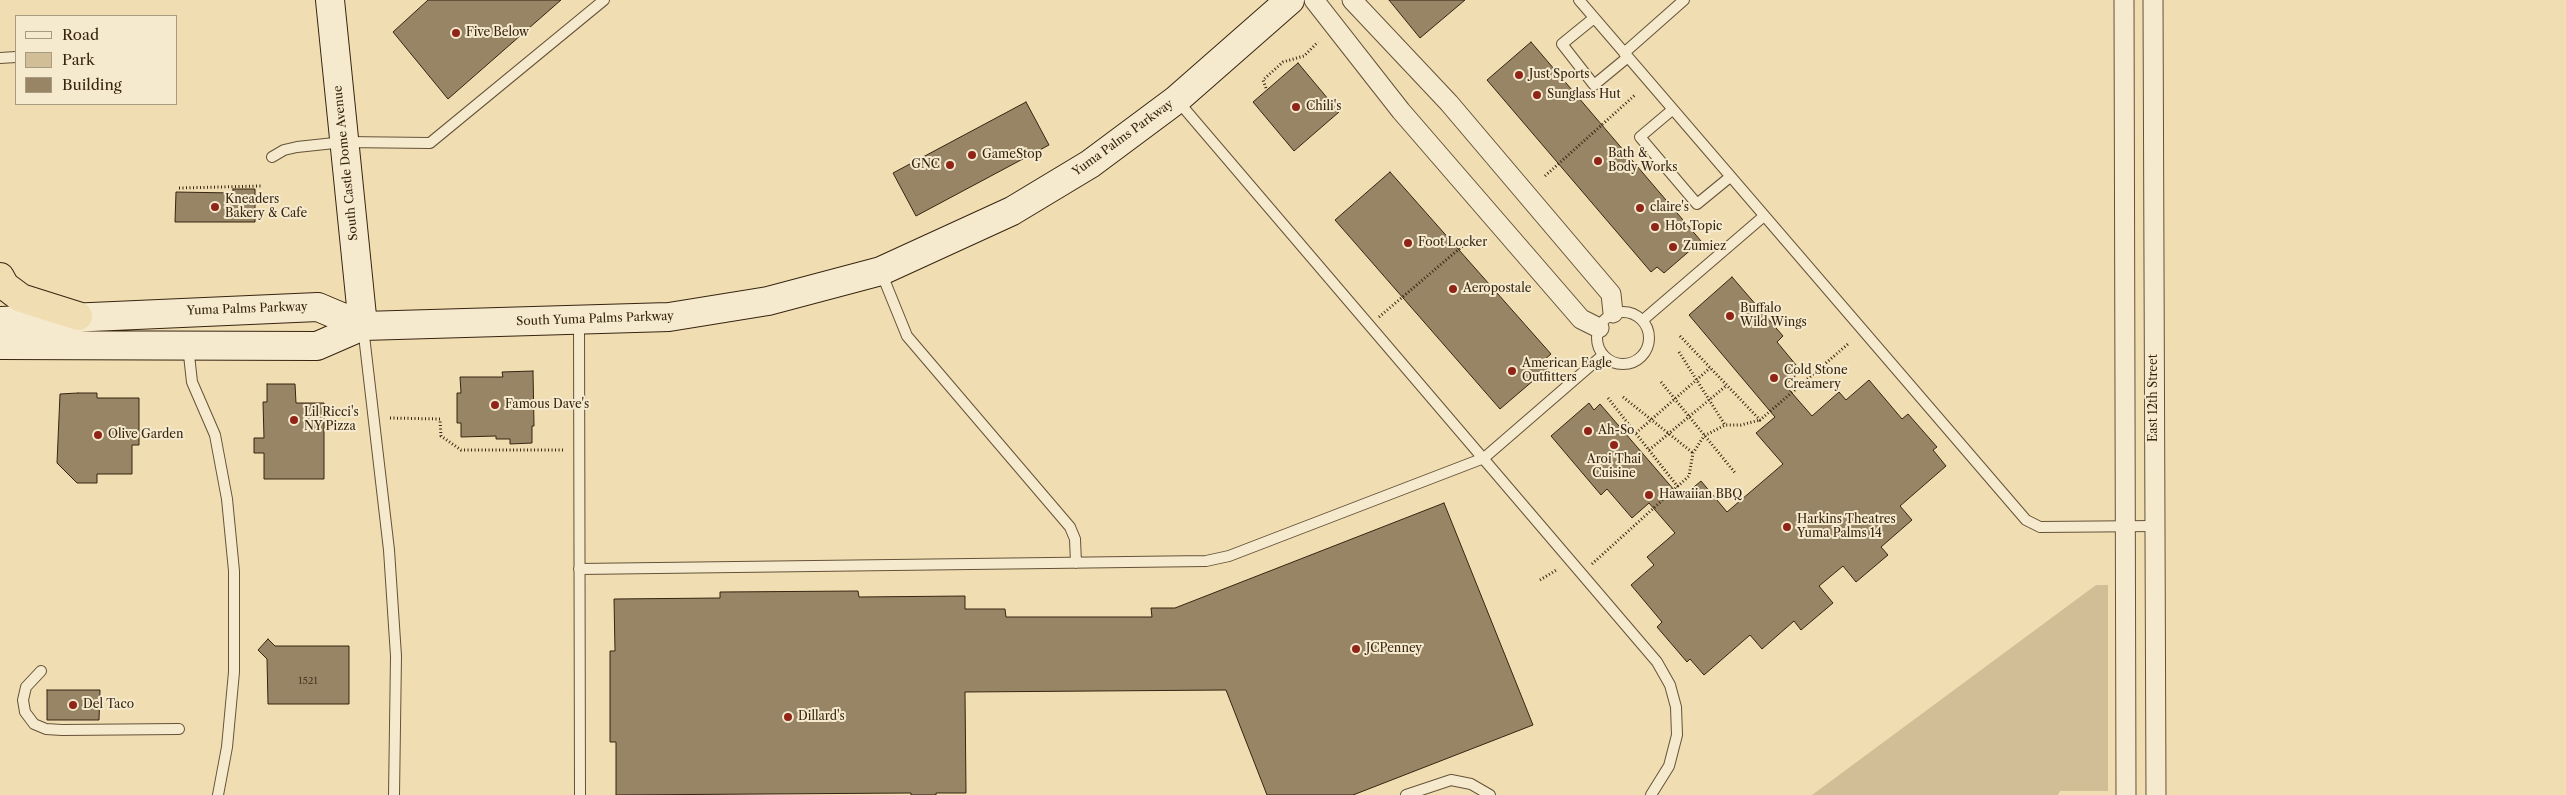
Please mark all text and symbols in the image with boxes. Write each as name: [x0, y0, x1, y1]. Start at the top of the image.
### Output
legend: [15, 15, 178, 105]
text: Road: [62, 25, 99, 44]
place label: Five Below: [466, 26, 529, 40]
marker: Five Below: [450, 27, 462, 39]
text: Park: [62, 50, 95, 69]
place label: Just Sports: [1529, 68, 1590, 82]
marker: Just Sports: [1513, 69, 1525, 81]
text: Building: [62, 75, 122, 94]
street label: South Castle Dome Avenue: [331, 85, 361, 241]
place label: Sunglass Hut: [1547, 88, 1621, 102]
marker: Sunglass Hut: [1531, 89, 1543, 101]
street label: Yuma Palms Parkway: [1070, 97, 1176, 179]
place label: Chili's: [1306, 100, 1341, 114]
marker: Chili's: [1290, 101, 1302, 113]
place label: Bath & Body Works: [1608, 147, 1678, 175]
place label: GameStop: [982, 148, 1042, 162]
marker: GameStop: [966, 149, 978, 161]
marker: Bath & Body Works: [1592, 155, 1604, 167]
place label: GNC: [911, 158, 940, 172]
marker: GNC: [944, 159, 956, 171]
place label: Kneaders Bakery & Cafe: [225, 193, 307, 221]
marker: Kneaders Bakery & Cafe: [209, 201, 221, 213]
place label: claire's: [1650, 201, 1689, 215]
marker: claire's: [1634, 202, 1646, 214]
place label: Hot Topic: [1665, 220, 1722, 234]
marker: Hot Topic: [1649, 221, 1661, 233]
place label: Foot Locker: [1418, 236, 1487, 250]
marker: Foot Locker: [1402, 237, 1414, 249]
place label: Zumiez: [1683, 240, 1726, 254]
marker: Zumiez: [1667, 241, 1679, 253]
place label: Aeropostale: [1463, 282, 1531, 296]
marker: Aeropostale: [1447, 283, 1459, 295]
street label: Yuma Palms Parkway: [186, 300, 308, 318]
place label: Buffalo Wild Wings: [1740, 302, 1807, 330]
street label: South Yuma Palms Parkway: [516, 309, 674, 329]
marker: Buffalo Wild Wings: [1724, 310, 1736, 322]
street label: East 12th Street: [2147, 354, 2161, 442]
place label: American Eagle Outfitters: [1522, 357, 1612, 385]
place label: Cold Stone Creamery: [1784, 364, 1848, 392]
marker: American Eagle Outfitters: [1506, 365, 1518, 377]
marker: Cold Stone Creamery: [1768, 372, 1780, 384]
place label: Famous Dave's: [505, 398, 589, 412]
marker: Famous Dave's: [489, 399, 501, 411]
place label: Lil Ricci's NY Pizza: [304, 406, 359, 434]
marker: Lil Ricci's NY Pizza: [288, 414, 300, 426]
place label: Ah-So: [1598, 424, 1634, 438]
marker: Ah-So: [1582, 425, 1594, 437]
place label: Olive Garden: [108, 428, 183, 442]
marker: Olive Garden: [92, 429, 104, 441]
marker: Aroi Thai Cuisine: [1608, 439, 1620, 451]
place label: Aroi Thai Cuisine: [1587, 453, 1641, 481]
place label: Hawaiian BBQ: [1659, 488, 1742, 502]
marker: Hawaiian BBQ: [1643, 489, 1655, 501]
place label: Harkins Theatres Yuma Palms 14: [1797, 513, 1896, 541]
marker: Harkins Theatres Yuma Palms 14: [1781, 521, 1793, 533]
place label: JCPenney: [1366, 642, 1422, 656]
marker: JCPenney: [1350, 643, 1362, 655]
house number: 1521: [298, 675, 318, 687]
place label: Del Taco: [83, 698, 134, 712]
marker: Del Taco: [67, 699, 79, 711]
place label: Dillard's: [798, 710, 845, 724]
marker: Dillard's: [782, 711, 794, 723]

